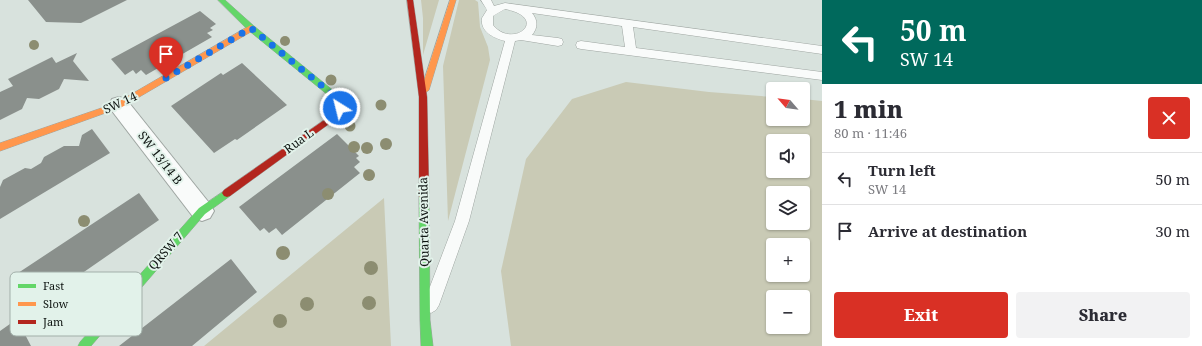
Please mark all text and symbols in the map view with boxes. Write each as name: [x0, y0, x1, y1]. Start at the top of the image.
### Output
text: 50 m: [900, 11, 967, 49]
icon: left: [834, 16, 886, 68]
pin: [149, 37, 183, 78]
icon: arrive: [155, 43, 177, 65]
text: SW 14: [900, 47, 953, 71]
north arrow: [766, 82, 810, 126]
map controls: [766, 82, 810, 334]
street label: SW 14: [100, 87, 140, 118]
position arrow: [319, 87, 361, 129]
text: 1 min: [834, 92, 903, 125]
button: close: [1148, 97, 1190, 139]
street label: Rua L: [280, 124, 317, 157]
text: 80 m · 11:46: [834, 124, 907, 142]
street label: SW 13/14 B: [134, 128, 187, 188]
button: sound: [766, 134, 810, 178]
text: Turn left: [868, 160, 936, 180]
icon: left: [834, 168, 856, 190]
text: 50 m: [1155, 169, 1190, 189]
street label: Quarta Avenida: [414, 177, 433, 267]
text: SW 14: [868, 180, 906, 198]
button: layers: [766, 186, 810, 230]
icon: arrive: [834, 220, 856, 242]
text: Arrive at destination: [868, 221, 1027, 241]
text: 30 m: [1155, 221, 1190, 241]
street label: QRSW 7: [144, 228, 187, 273]
button: +: [766, 238, 810, 282]
legend: [10, 272, 142, 336]
text: Fast: [43, 278, 64, 293]
button: −: [766, 290, 810, 334]
button: Exit: [834, 292, 1008, 338]
button: Share: [1016, 292, 1190, 338]
text: Slow: [43, 296, 69, 311]
text: Jam: [42, 314, 64, 329]

